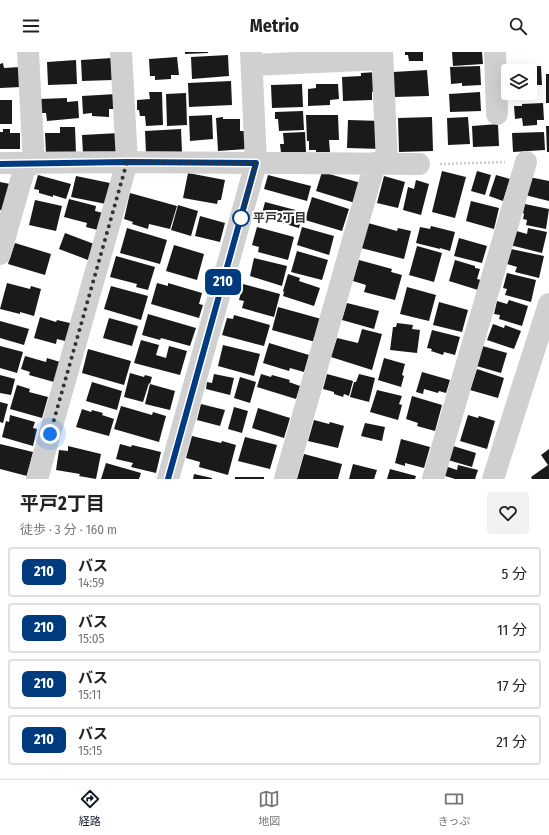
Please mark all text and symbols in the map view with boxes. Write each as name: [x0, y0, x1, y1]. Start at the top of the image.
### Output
icon: menu: [20, 15, 42, 37]
text: Metrio: [250, 15, 299, 37]
icon: search: [507, 15, 529, 37]
map controls: [501, 64, 537, 100]
button: layers: [501, 64, 537, 100]
marker: 平戸2丁目: [232, 209, 250, 227]
place label: 平戸2丁目: [253, 211, 307, 225]
line badge: 210: [200, 269, 246, 295]
text: 210: [213, 273, 233, 290]
your location: [40, 424, 60, 444]
text: 平戸2丁目: [20, 492, 105, 515]
button: heart: [487, 492, 529, 534]
text: 徒歩 · 3 分 · 160 m: [20, 522, 117, 537]
text: バス: [78, 557, 108, 575]
text: 210: [34, 563, 54, 580]
text: 5 分: [502, 565, 527, 583]
text: 14:59: [78, 575, 104, 590]
text: バス: [78, 613, 108, 631]
text: 210: [34, 619, 54, 636]
text: 11 分: [497, 621, 527, 639]
text: 15:05: [78, 631, 105, 646]
text: バス: [78, 669, 108, 687]
text: 210: [34, 675, 54, 692]
text: 17 分: [497, 677, 527, 695]
text: 15:11: [78, 687, 101, 702]
text: バス: [78, 725, 108, 743]
text: 210: [34, 731, 54, 748]
text: 21 分: [496, 733, 527, 751]
text: 15:15: [78, 743, 102, 758]
tab: 経路: [79, 788, 101, 828]
tab: 地図: [258, 788, 280, 828]
tab: きっぷ: [438, 788, 470, 828]

